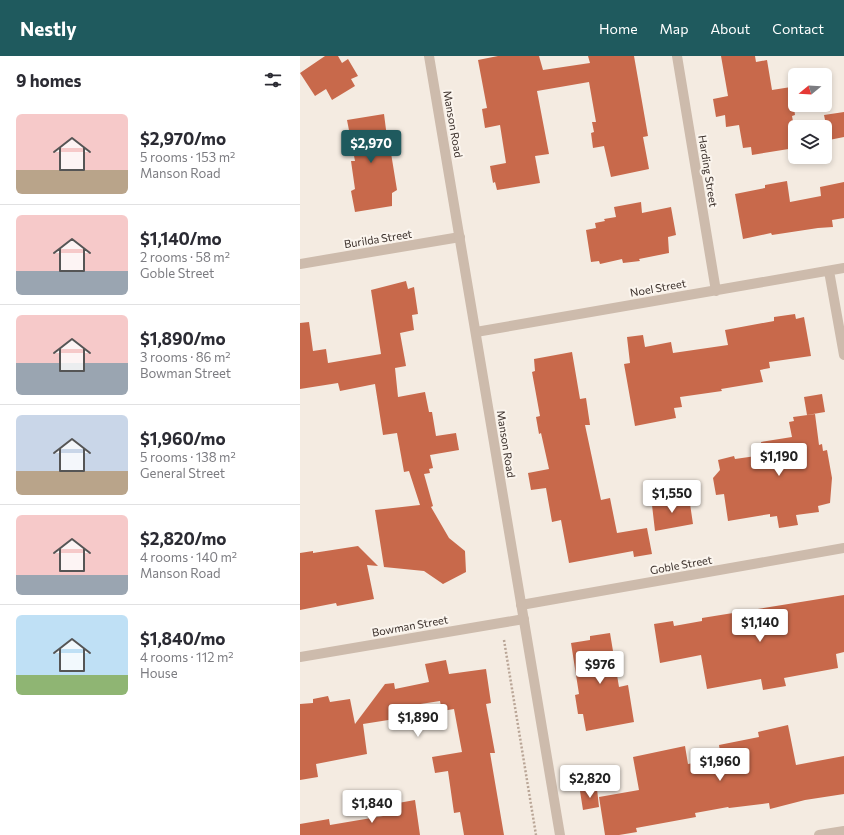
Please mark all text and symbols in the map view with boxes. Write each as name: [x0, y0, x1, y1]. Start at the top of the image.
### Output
text: Nestly: [20, 17, 77, 40]
text: Home: [599, 20, 638, 37]
text: Map: [660, 20, 688, 37]
text: About: [710, 20, 750, 37]
text: Contact: [772, 20, 824, 37]
north arrow: [788, 68, 832, 112]
map controls: [788, 68, 832, 164]
icon: filters: [262, 69, 284, 91]
text: 9 homes: [16, 70, 81, 91]
street label: Manson Road: [441, 89, 466, 159]
button: layers: [788, 120, 832, 164]
text: $2,970/mo: [140, 128, 226, 149]
icon: home: [48, 130, 96, 178]
pin: $2,970: [338, 130, 404, 164]
street label: Harding Street: [696, 134, 721, 208]
text: $2,970: [350, 135, 392, 151]
text: 5 rooms · 153 m²: [140, 149, 235, 165]
text: Manson Road: [140, 165, 221, 181]
street label: Burilda Street: [343, 227, 413, 250]
text: $1,140/mo: [140, 228, 222, 249]
icon: home: [48, 231, 96, 279]
text: 2 rooms · 58 m²: [140, 249, 230, 265]
text: Goble Street: [140, 265, 214, 281]
street label: Noel Street: [629, 276, 687, 299]
text: $1,890/mo: [140, 328, 226, 349]
icon: home: [48, 331, 96, 379]
text: 3 rooms · 86 m²: [140, 349, 231, 365]
text: Bowman Street: [140, 365, 231, 381]
street label: Manson Road: [495, 409, 518, 479]
text: $1,960/mo: [140, 428, 226, 449]
icon: home: [48, 431, 96, 479]
pin: $1,190: [746, 443, 812, 477]
text: $1,190: [760, 448, 798, 464]
text: 5 rooms · 138 m²: [140, 449, 236, 465]
text: General Street: [140, 465, 225, 481]
pin: $1,550: [639, 480, 705, 514]
text: $1,550: [652, 485, 692, 501]
text: $2,820/mo: [140, 528, 227, 549]
icon: home: [48, 531, 96, 579]
text: 4 rooms · 140 m²: [140, 549, 237, 565]
street label: Goble Street: [649, 553, 714, 576]
text: Manson Road: [140, 565, 221, 581]
pin: $1,140: [727, 609, 793, 643]
street label: Bowman Street: [371, 612, 450, 639]
text: $1,140: [741, 614, 779, 630]
text: $1,840/mo: [140, 628, 226, 649]
icon: home: [48, 631, 96, 679]
text: 4 rooms · 112 m²: [140, 649, 233, 665]
pin: $976: [576, 651, 624, 685]
text: $976: [585, 656, 615, 672]
text: House: [140, 665, 178, 681]
pin: $1,890: [385, 704, 451, 738]
text: $1,890: [397, 709, 439, 725]
pin: $1,960: [687, 748, 753, 782]
text: $1,960: [699, 753, 741, 769]
pin: $2,820: [557, 765, 623, 799]
text: $2,820: [569, 770, 611, 786]
pin: $1,840: [339, 790, 405, 824]
text: $1,840: [351, 795, 393, 811]

